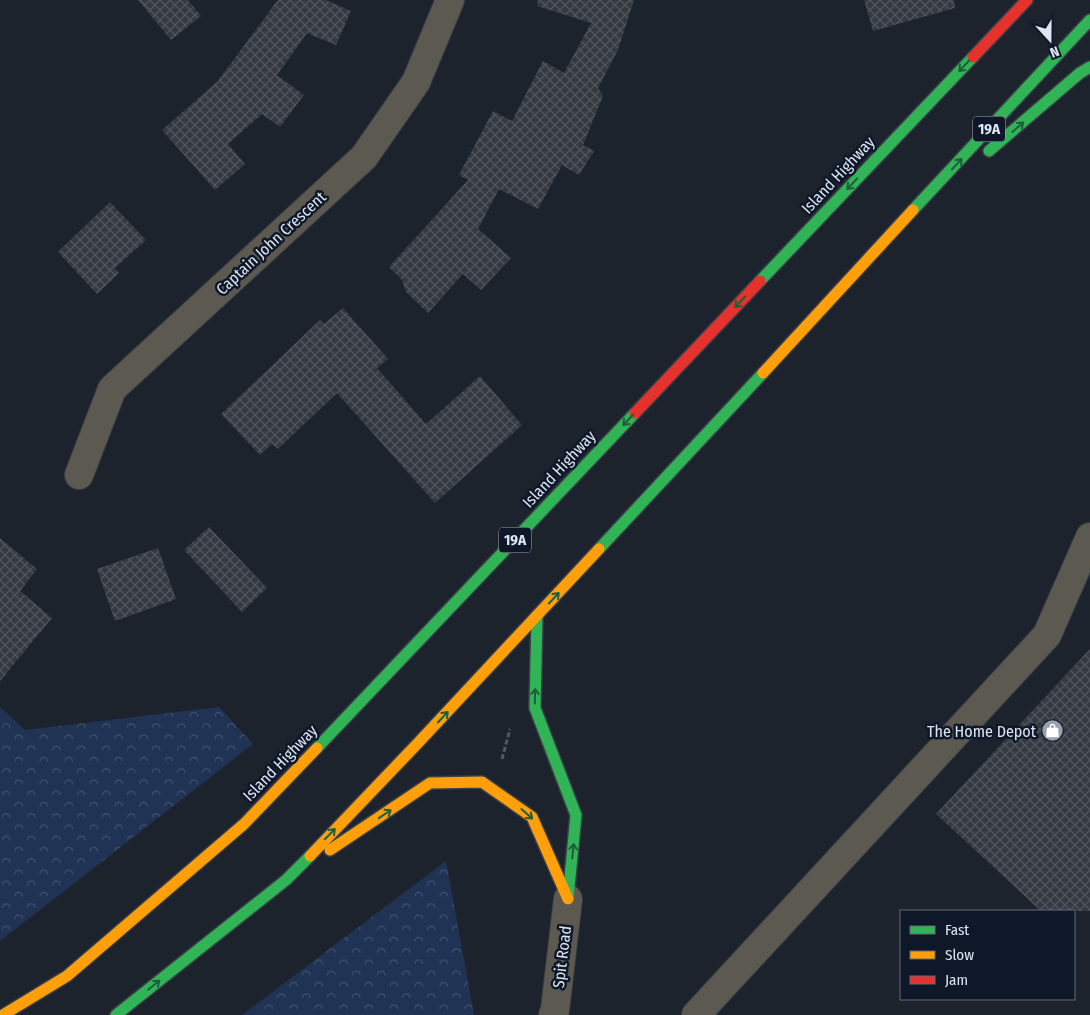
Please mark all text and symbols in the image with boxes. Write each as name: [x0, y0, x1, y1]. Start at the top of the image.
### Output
north arrow: [1025, 15, 1075, 65]
text: N: [1048, 42, 1061, 61]
one-way arrow: [958, 60, 970, 73]
road number: 19A: [973, 116, 1005, 142]
one-way arrow: [1011, 121, 1024, 133]
street label: Island Highway: [797, 132, 879, 217]
one-way arrow: [951, 158, 963, 171]
one-way arrow: [846, 178, 858, 190]
street label: Captain John Crescent: [212, 187, 330, 299]
one-way arrow: [734, 296, 746, 308]
one-way arrow: [622, 414, 634, 426]
street label: Island Highway: [518, 426, 600, 511]
road number: 19A: [499, 528, 531, 552]
one-way arrow: [548, 592, 560, 604]
one-way arrow: [530, 689, 540, 705]
one-way arrow: [437, 710, 449, 723]
shop icon: The Home Depot: [1040, 719, 1064, 743]
street label: Island Highway: [239, 720, 322, 805]
place label: The Home Depot: [927, 722, 1037, 741]
one-way arrow: [377, 809, 391, 819]
one-way arrow: [521, 809, 534, 820]
one-way arrow: [324, 827, 336, 840]
one-way arrow: [568, 843, 578, 859]
legend: [900, 910, 1075, 1000]
text: Fast: [945, 921, 969, 939]
street label: Spit Road: [549, 925, 575, 989]
text: Slow: [945, 946, 974, 964]
text: Jam: [945, 971, 968, 989]
one-way arrow: [147, 979, 160, 990]

